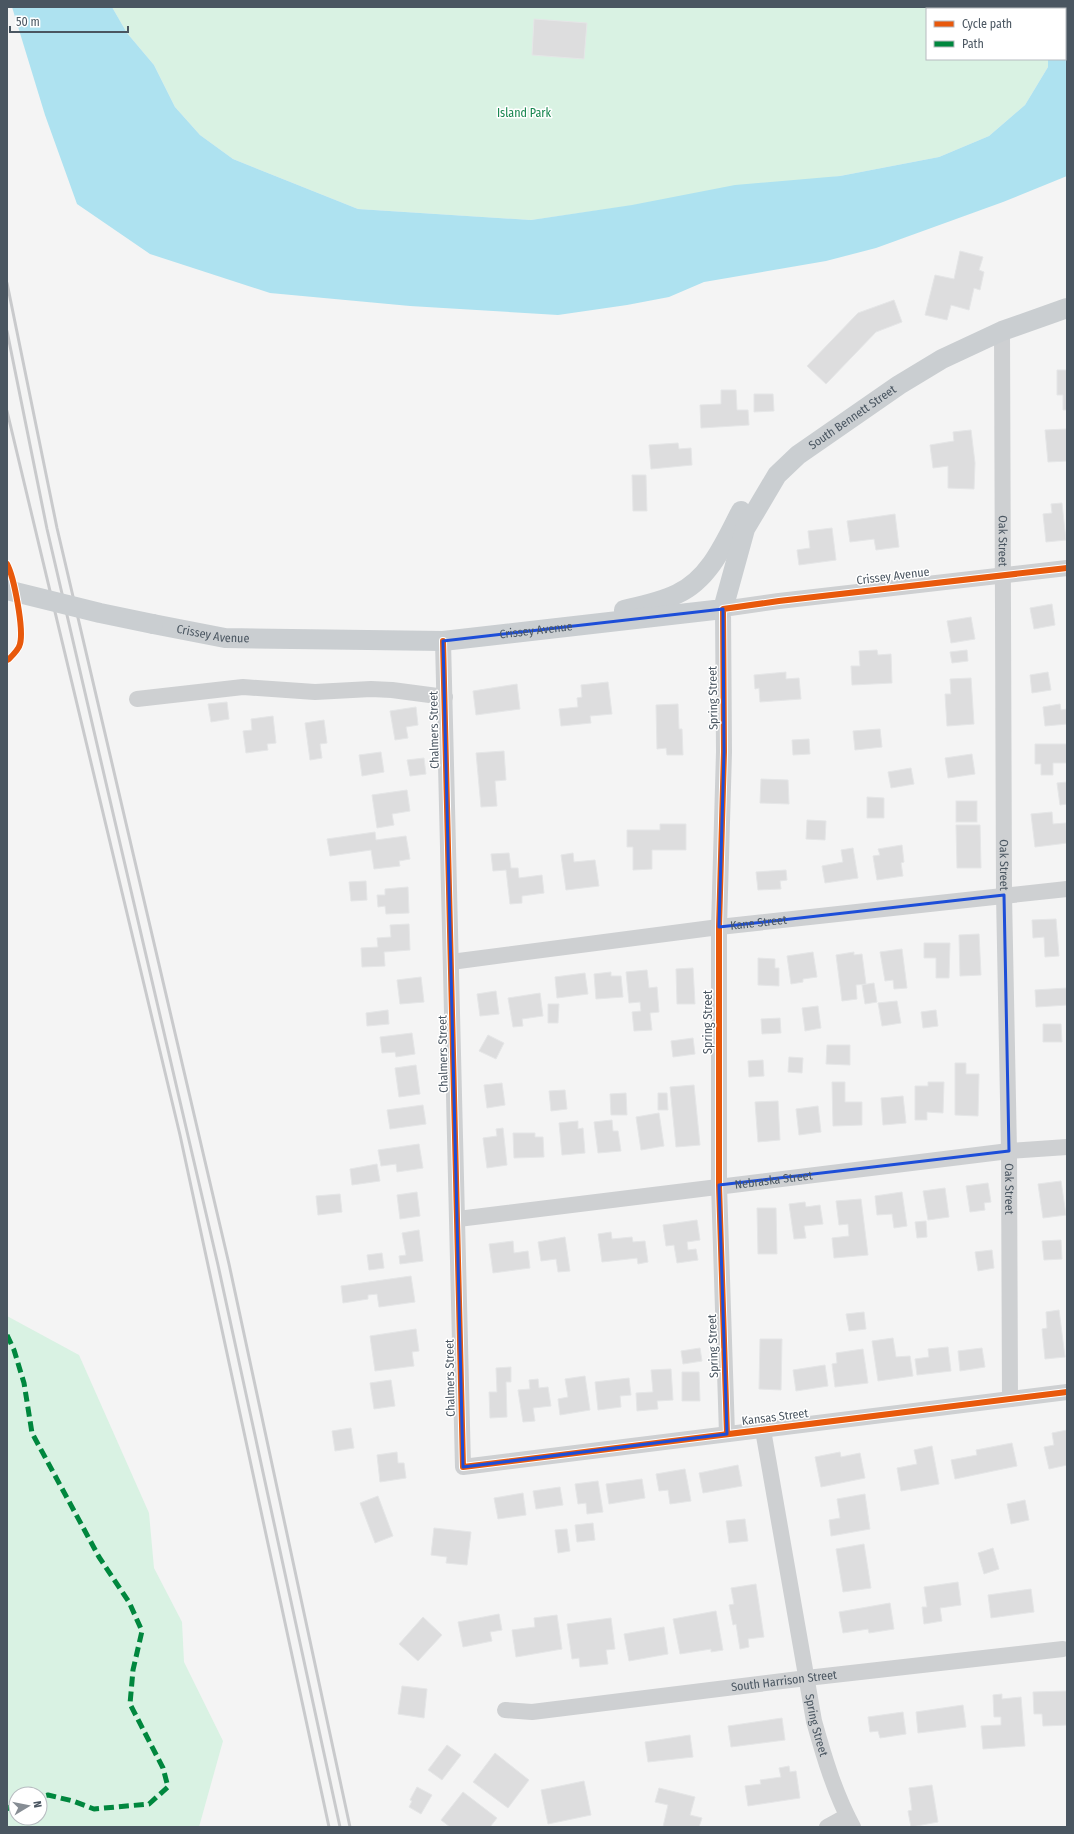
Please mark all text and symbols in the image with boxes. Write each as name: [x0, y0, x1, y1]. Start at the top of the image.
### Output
scale bar: [10, 8, 128, 34]
legend: [926, 8, 1066, 60]
text: 50 m: [16, 15, 40, 29]
text: Cycle path: [962, 17, 1012, 31]
text: Path: [962, 37, 984, 51]
park label: Island Park: [497, 106, 551, 120]
street label: South Bennett Street: [806, 382, 899, 452]
street label: Oak Street: [996, 515, 1010, 567]
street label: Crissey Avenue: [856, 565, 930, 587]
street label: Crissey Avenue: [499, 619, 573, 641]
street label: Crissey Avenue: [175, 622, 250, 645]
street label: Spring Street: [705, 666, 721, 730]
street label: Chalmers Street: [426, 691, 442, 769]
street label: Oak Street: [997, 839, 1011, 891]
street label: Kane Street: [729, 913, 788, 933]
street label: Spring Street: [701, 990, 715, 1054]
street label: Chalmers Street: [435, 1015, 451, 1093]
street label: Oak Street: [1002, 1163, 1016, 1215]
street label: Nebraska Street: [734, 1168, 813, 1192]
street label: Spring Street: [705, 1314, 721, 1378]
street label: Chalmers Street: [442, 1339, 458, 1417]
street label: Kansas Street: [741, 1406, 809, 1428]
street label: South Harrison Street: [730, 1668, 838, 1694]
street label: Spring Street: [802, 1693, 831, 1758]
north arrow: [8, 1786, 48, 1826]
text: N: [30, 1800, 44, 1809]

